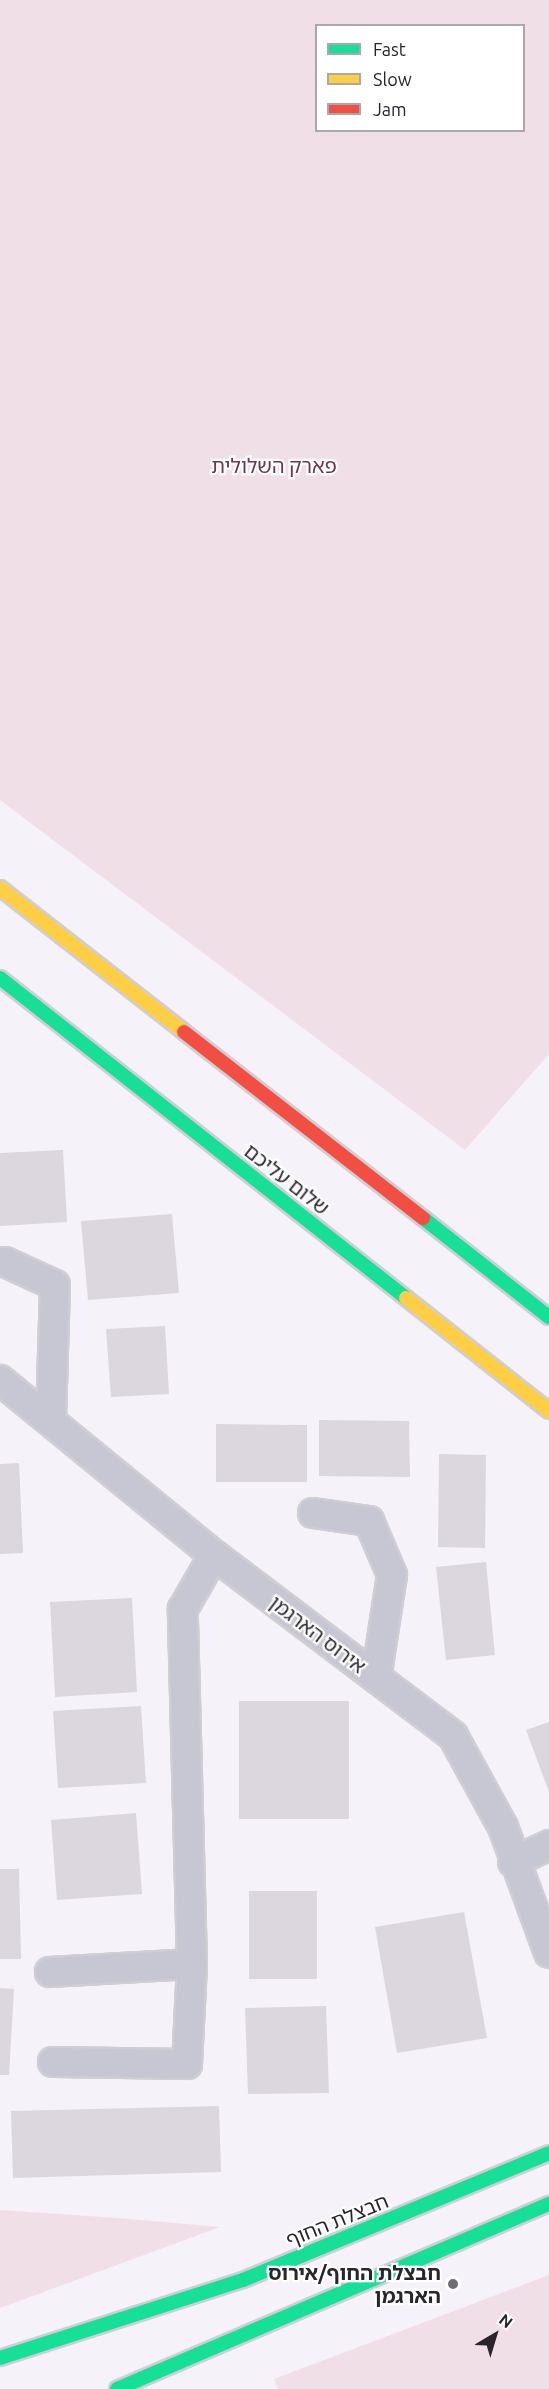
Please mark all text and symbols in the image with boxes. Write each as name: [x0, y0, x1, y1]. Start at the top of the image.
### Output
legend: [315, 24, 525, 132]
text: Fast: [373, 39, 406, 59]
text: Slow: [373, 69, 412, 89]
text: Jam: [373, 99, 407, 119]
park label: פארק השלולית: [211, 453, 337, 477]
street label: שלום עליכם: [240, 1138, 334, 1220]
street label: אירוס הארגמן: [265, 1590, 371, 1678]
street label: חבצלת החוף: [282, 2189, 392, 2251]
place label: חבצלת החוף/אירוס הארגמן: [268, 2260, 441, 2307]
marker: חבצלת החוף/אירוס הארגמן: [446, 2277, 460, 2291]
north arrow: [465, 2305, 525, 2365]
text: N: [496, 2310, 516, 2332]

